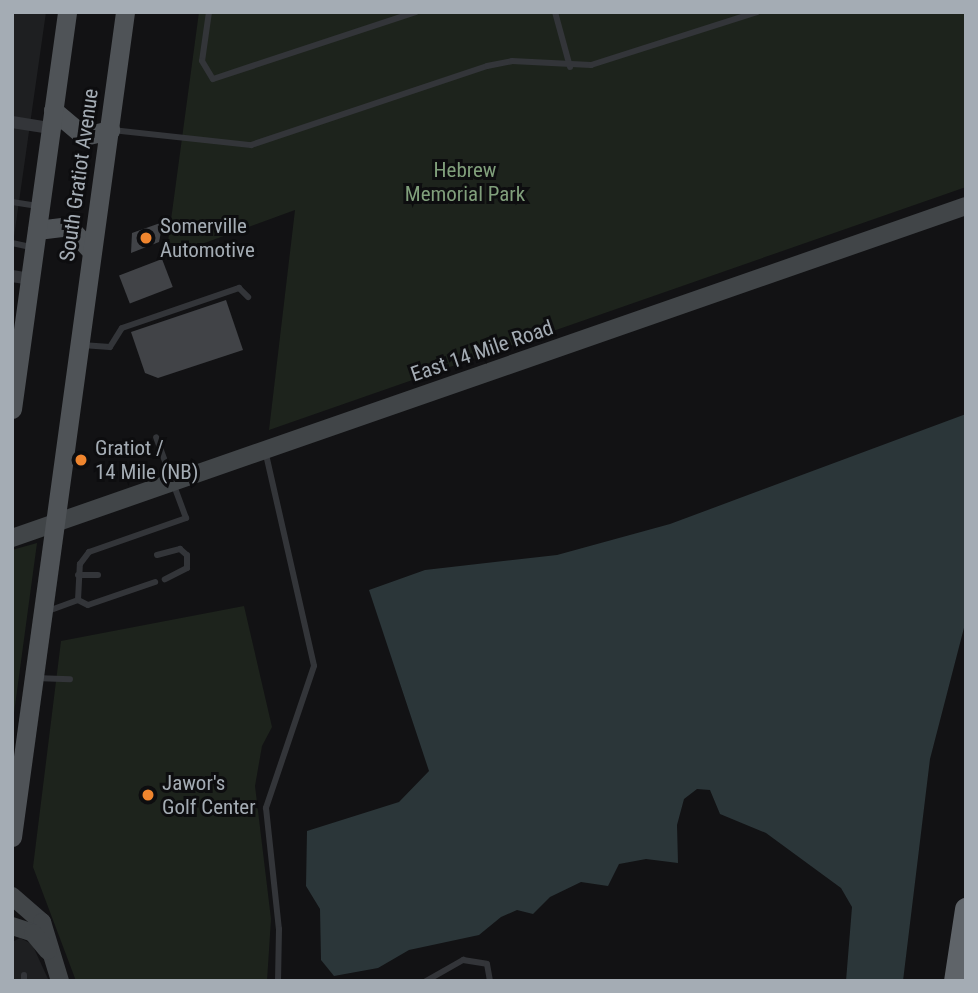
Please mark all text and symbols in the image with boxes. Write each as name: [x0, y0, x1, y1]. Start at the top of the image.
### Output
street label: South Gratiot Avenue: [54, 87, 104, 263]
park label: Hebrew Memorial Park: [405, 157, 525, 207]
place label: Somerville Automotive: [160, 213, 255, 263]
marker: Somerville Automotive: [138, 230, 154, 246]
street label: East 14 Mile Road: [407, 315, 557, 387]
place label: Gratiot / 14 Mile (NB): [95, 435, 198, 485]
marker: Gratiot / 14 Mile (NB): [73, 452, 89, 468]
place label: Jawor's Golf Center: [162, 770, 256, 820]
marker: Jawor's Golf Center: [140, 787, 156, 803]

